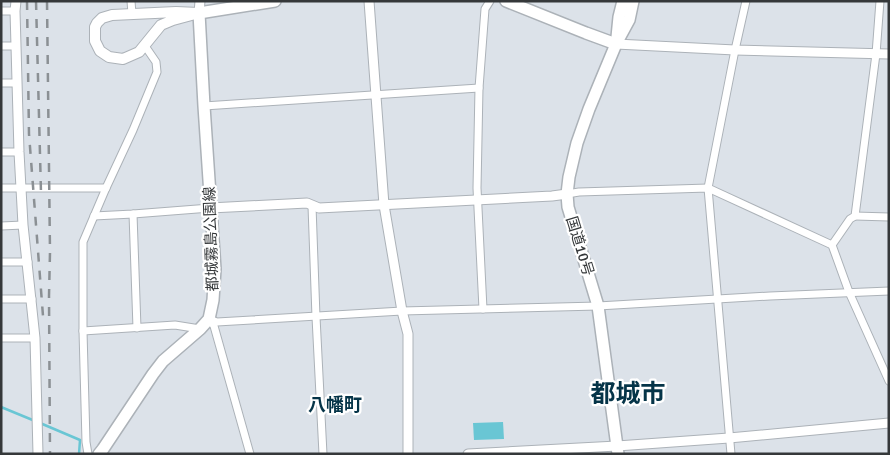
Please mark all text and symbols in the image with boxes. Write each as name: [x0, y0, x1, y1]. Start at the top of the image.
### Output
street label: 都城霧島公園線: [200, 186, 222, 292]
street label: 国道10号: [562, 214, 598, 278]
district label: 都城市: [590, 378, 666, 409]
district label: 八幡町: [308, 394, 362, 416]

